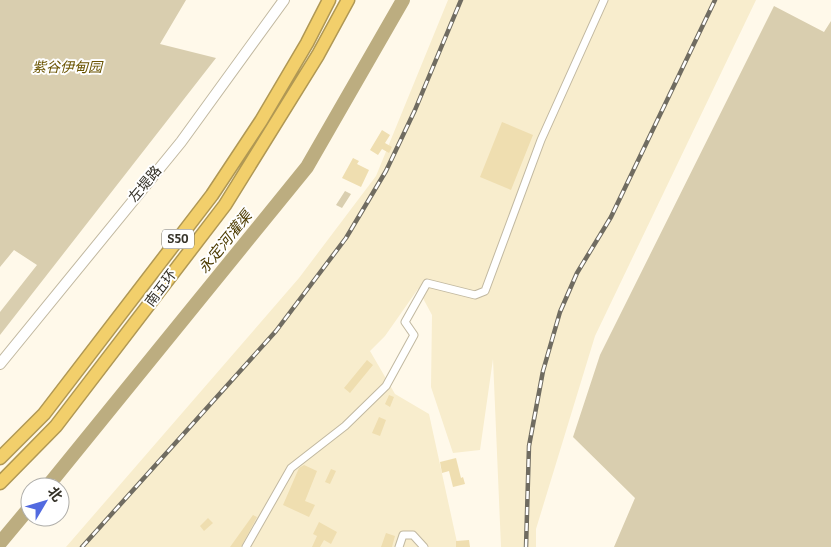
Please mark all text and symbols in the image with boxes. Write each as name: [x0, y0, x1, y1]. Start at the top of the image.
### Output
park label: 紫谷伊甸园: [32, 59, 104, 76]
street label: 左堤路: [125, 162, 165, 206]
water label: 永定河灌渠: [194, 206, 257, 277]
road number: S50: [162, 230, 194, 248]
street label: 南五环: [142, 266, 180, 310]
north arrow: [20, 477, 70, 527]
text: 北: [44, 484, 66, 505]

